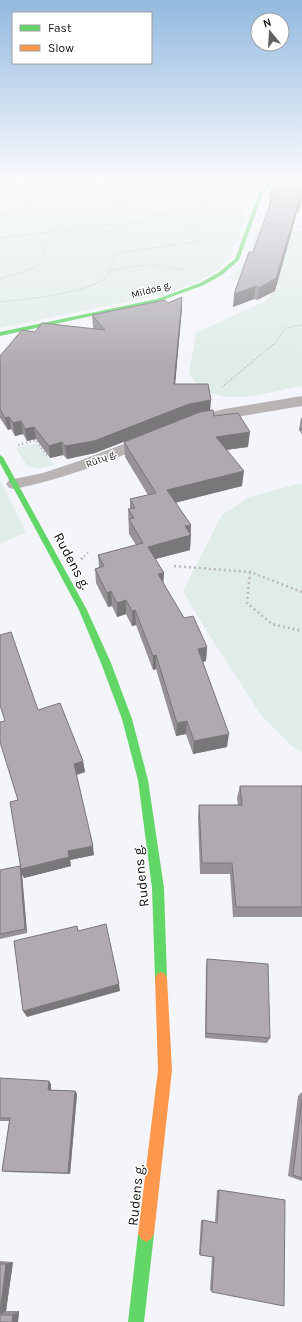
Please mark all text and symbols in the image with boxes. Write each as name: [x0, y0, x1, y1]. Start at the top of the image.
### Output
legend: [12, 12, 152, 64]
north arrow: [250, 12, 290, 52]
text: N: [261, 16, 273, 30]
text: Fast: [48, 21, 72, 35]
text: Slow: [48, 41, 74, 55]
street label: Mildos g.: [130, 279, 172, 301]
street label: Rūtų g.: [84, 447, 118, 471]
street label: Rudens g.: [50, 530, 94, 593]
street label: Rudens g.: [129, 844, 153, 908]
street label: Rudens g.: [124, 1163, 148, 1227]

